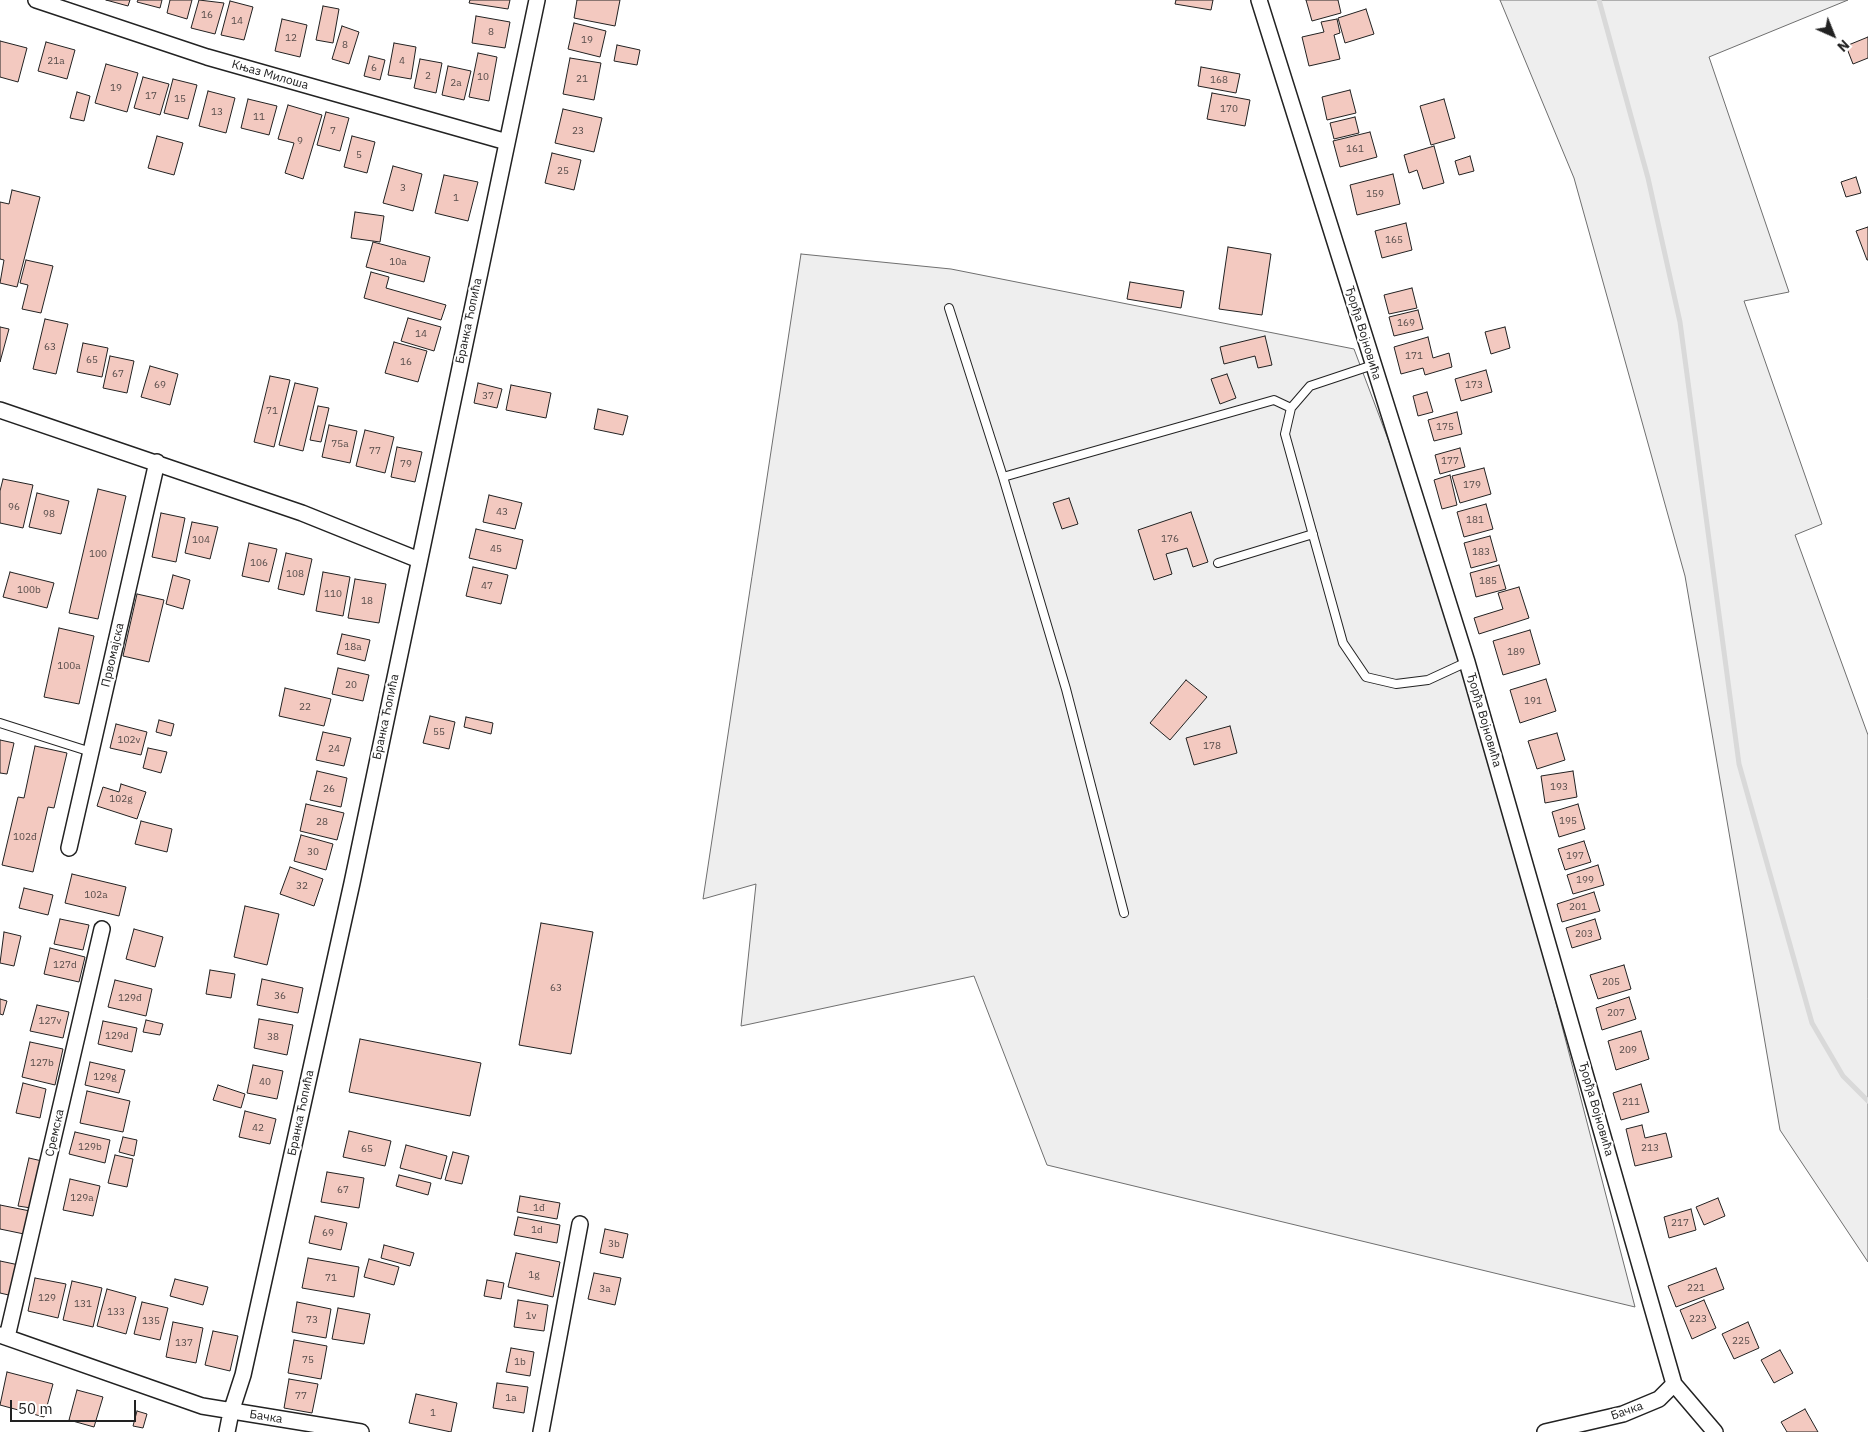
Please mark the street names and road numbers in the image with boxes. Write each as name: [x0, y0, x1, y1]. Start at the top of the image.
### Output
street label: Књаз Милоша: [230, 57, 310, 93]
street label: Бранка Ћопића: [453, 277, 485, 365]
street label: Ђорђа Војновића: [1342, 284, 1384, 382]
street label: Првомајска: [99, 622, 127, 688]
street label: Ђорђа Војновића: [1464, 671, 1504, 769]
street label: Бранка Ћопића: [370, 673, 402, 761]
street label: Ђорђа Војновића: [1576, 1060, 1616, 1158]
street label: Бранка Ћопића: [285, 1069, 317, 1157]
street label: Сремска: [43, 1108, 67, 1158]
street label: Бачка: [1609, 1399, 1645, 1423]
street label: Бачка: [248, 1407, 284, 1427]

